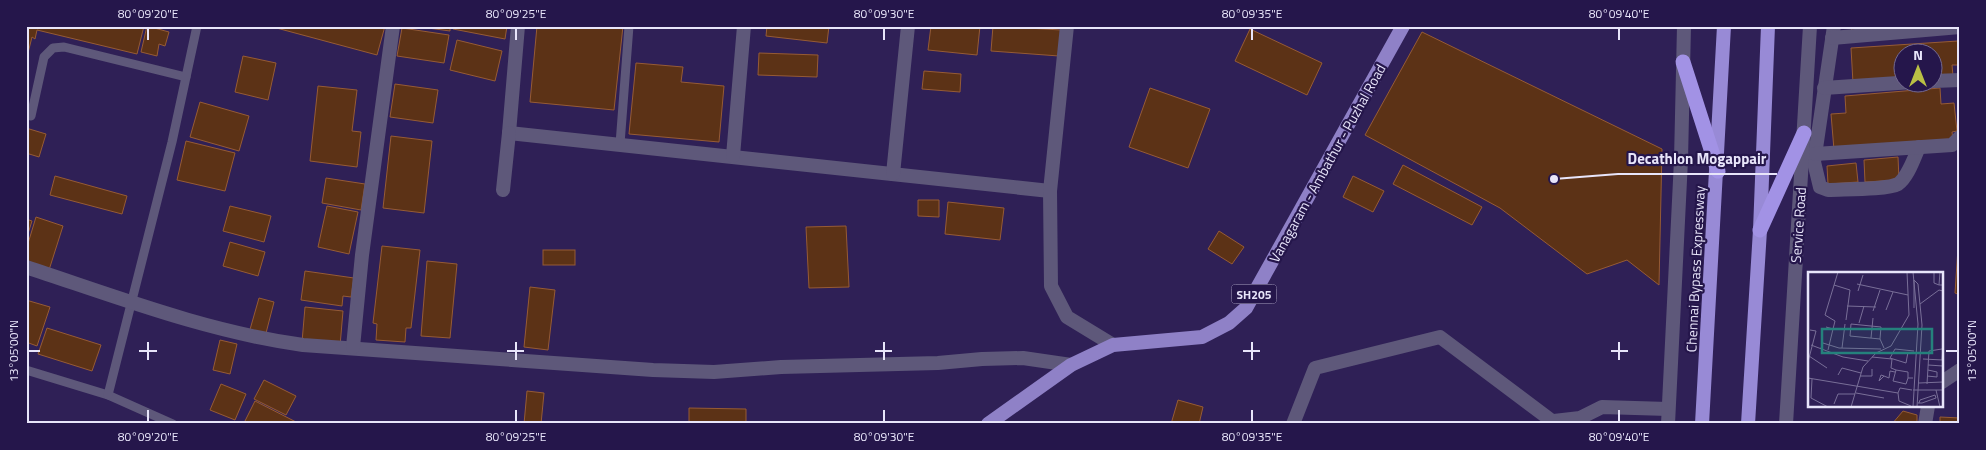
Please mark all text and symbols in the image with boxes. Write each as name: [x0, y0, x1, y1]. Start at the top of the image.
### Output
text: 80°09'20"E: [118, 4, 179, 23]
text: 80°09'25"E: [486, 4, 547, 23]
text: 80°09'30"E: [854, 4, 915, 23]
text: 80°09'35"E: [1222, 4, 1283, 23]
text: 80°09'40"E: [1589, 4, 1650, 23]
north arrow: [1894, 42, 1944, 92]
text: N: [1913, 44, 1923, 65]
street label: Vanagaram - Ambathur - Puzhal Road: [1263, 60, 1391, 266]
callout: Decathlon Mogappair: [1618, 144, 1777, 174]
text: Decathlon Mogappair: [1628, 147, 1767, 170]
street label: Chennai Bypass Expressway: [1680, 185, 1710, 353]
street label: Service Road: [1785, 186, 1811, 264]
inset map: [1808, 272, 1944, 408]
road number: SH205: [1232, 284, 1276, 304]
text: 13°05'00"N: [4, 320, 23, 382]
text: 13°05'00"N: [1962, 320, 1981, 382]
text: 80°09'20"E: [118, 427, 179, 446]
text: 80°09'25"E: [486, 427, 547, 446]
text: 80°09'30"E: [854, 427, 915, 446]
text: 80°09'35"E: [1222, 427, 1283, 446]
text: 80°09'40"E: [1589, 427, 1650, 446]

